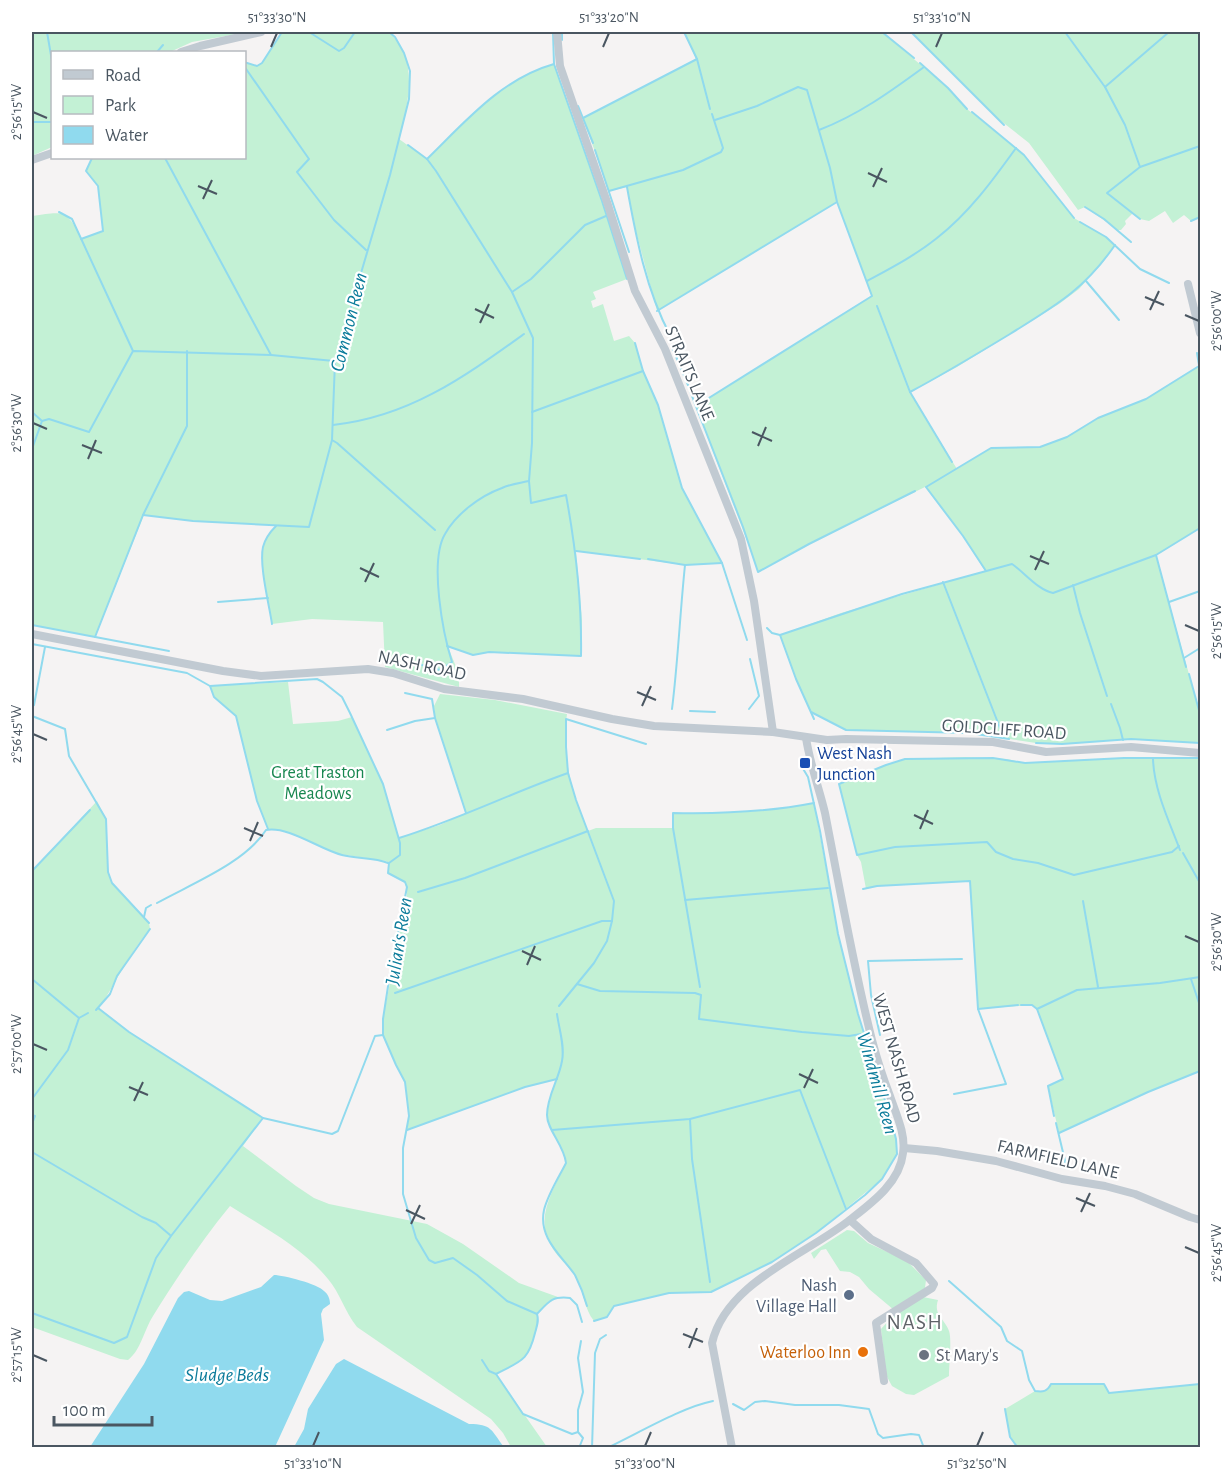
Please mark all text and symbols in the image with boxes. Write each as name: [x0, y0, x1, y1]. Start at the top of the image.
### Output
text: 51°33'30"N: [247, 10, 307, 25]
text: 51°33'20"N: [579, 10, 639, 25]
text: 51°33'10"N: [913, 10, 971, 25]
legend: [51, 51, 246, 159]
text: Road: [105, 67, 141, 85]
text: 2°56'15"W: [9, 83, 24, 140]
text: Park: [105, 97, 137, 115]
text: Water: [105, 127, 148, 145]
water label: Common Reen: [327, 271, 371, 374]
text: 2°56'00"W: [1209, 290, 1224, 351]
street label: STRAITS LANE: [661, 323, 717, 424]
text: 2°56'30"W: [9, 393, 24, 452]
text: 2°56'15"W: [1209, 602, 1224, 659]
street label: NASH ROAD: [376, 648, 467, 684]
text: 2°56'45"W: [9, 704, 24, 763]
street label: GOLDCLIFF ROAD: [941, 717, 1067, 743]
place label: West Nash Junction: [817, 745, 892, 784]
marker: West Nash Junction: [798, 756, 812, 770]
park label: Great Traston Meadows: [271, 764, 365, 803]
water label: Julian's Reen: [382, 896, 416, 987]
text: 2°56'30"W: [1209, 912, 1224, 971]
street label: WEST NASH ROAD: [869, 991, 923, 1125]
text: 2°57'00"W: [9, 1013, 24, 1074]
water label: Windmill Reen: [853, 1030, 901, 1137]
street label: FARMFIELD LANE: [995, 1137, 1121, 1183]
text: 2°56'45"W: [1209, 1223, 1224, 1282]
place label: Nash Village Hall: [756, 1277, 837, 1316]
marker: Nash Village Hall: [842, 1288, 856, 1302]
district label: NASH: [887, 1312, 943, 1333]
text: 2°57'15"W: [9, 1327, 24, 1383]
place label: Waterloo Inn: [760, 1344, 851, 1362]
marker: Waterloo Inn: [856, 1345, 870, 1359]
place label: St Mary's: [936, 1347, 999, 1365]
marker: St Mary's: [917, 1348, 931, 1362]
water label: Sludge Beds: [185, 1365, 270, 1385]
scale bar: [54, 1389, 152, 1427]
text: 100 m: [63, 1402, 106, 1420]
text: 51°33'10"N: [284, 1456, 342, 1471]
text: 51°33'00"N: [615, 1456, 675, 1471]
text: 51°32'50"N: [947, 1456, 1007, 1471]

